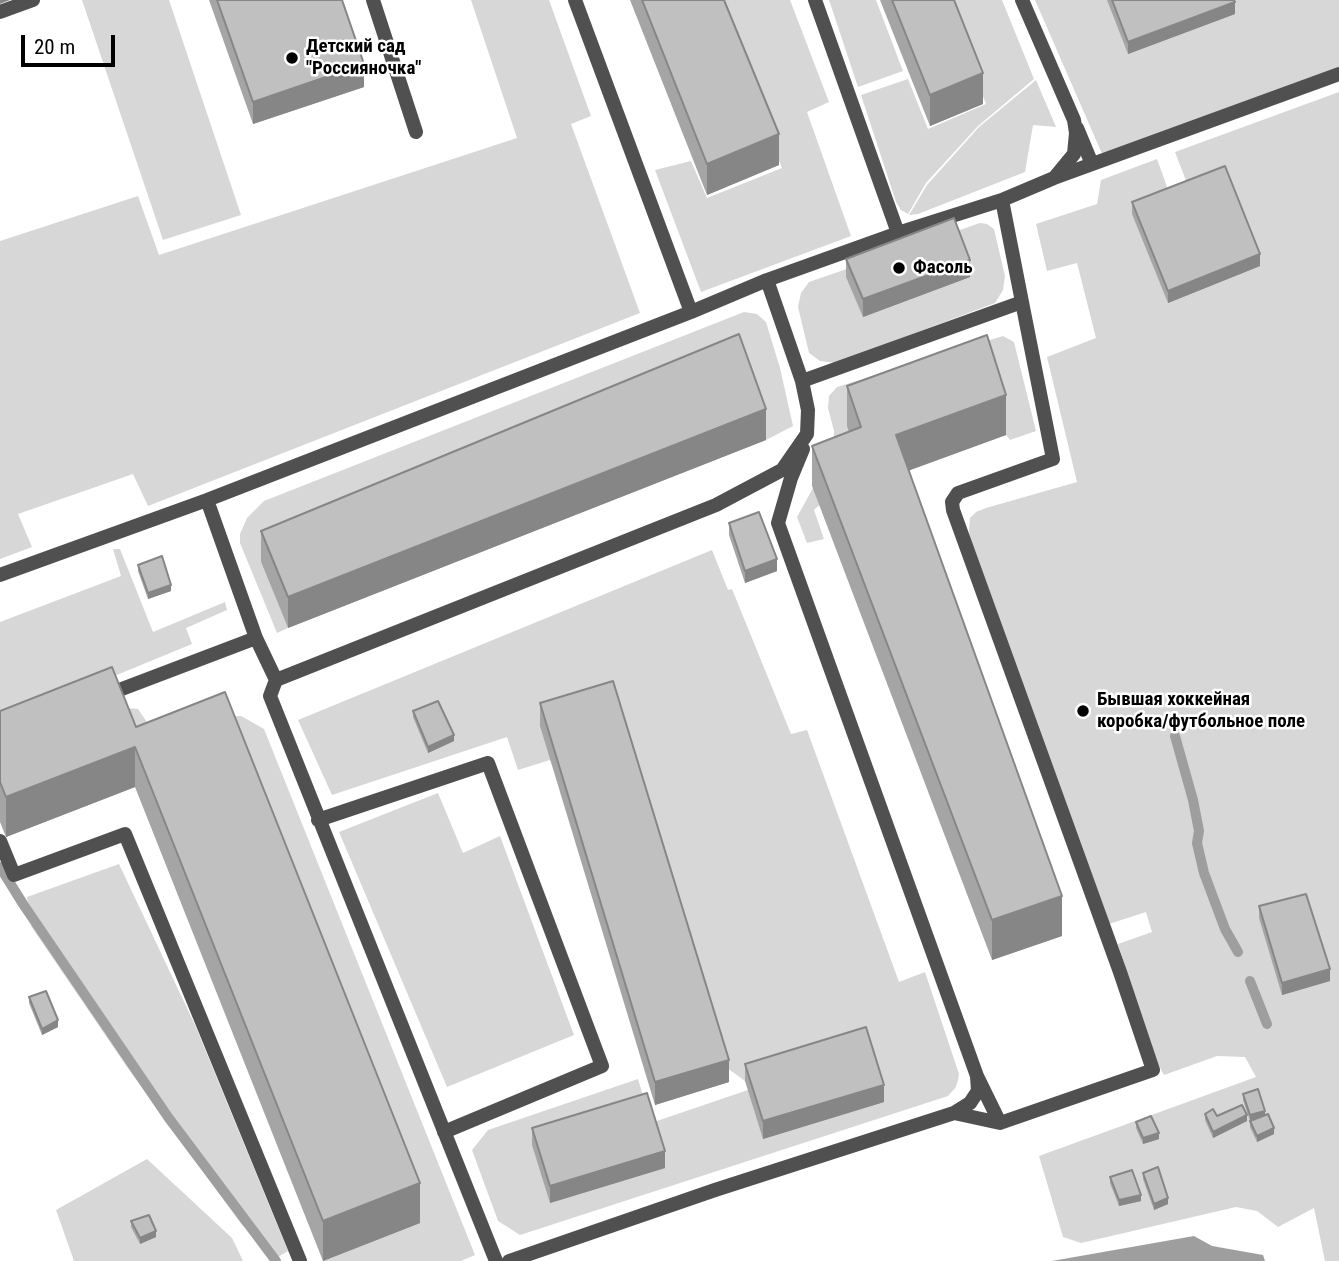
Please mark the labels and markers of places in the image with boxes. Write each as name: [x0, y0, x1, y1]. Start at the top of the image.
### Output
place label: Детский сад "Россияночка": [306, 36, 421, 80]
marker: Детский сад "Россияночка": [284, 50, 300, 66]
place label: Фасоль: [913, 257, 973, 279]
marker: Фасоль: [891, 260, 907, 276]
place label: Бывшая хоккейная коробка/футбольное поле: [1097, 689, 1305, 733]
marker: Бывшая хоккейная коробка/футбольное поле: [1075, 703, 1091, 719]

